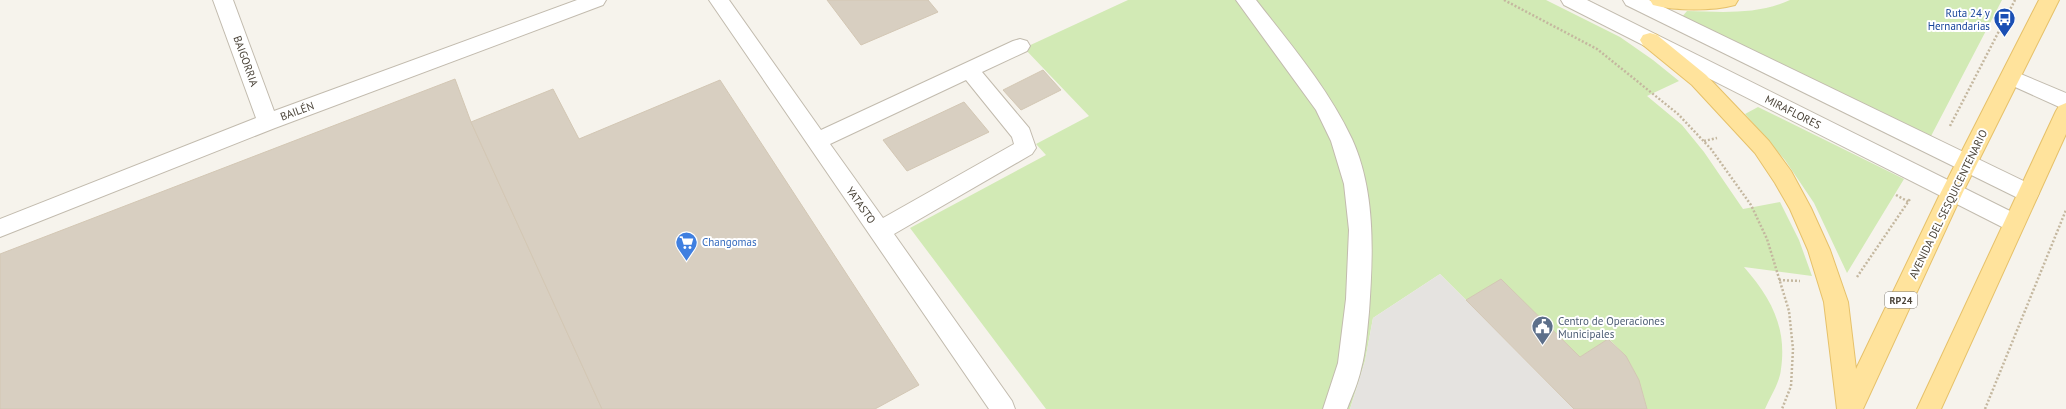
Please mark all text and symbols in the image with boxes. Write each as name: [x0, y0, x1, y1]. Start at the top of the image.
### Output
place label: Ruta 24 y Hernandarias: [1928, 6, 1991, 33]
bus stop icon: Ruta 24 y Hernandarias: [1992, 6, 2018, 39]
street label: BAIGORRIA: [230, 34, 262, 89]
street label: MIRAFLORES: [1763, 92, 1824, 132]
street label: BAILÉN: [278, 98, 316, 124]
street label: AVENIDA DEL SESQUICENTENARIO: [1906, 127, 1990, 281]
street label: YATASTO: [843, 184, 879, 226]
supermarket icon: Changomas: [674, 229, 700, 262]
place label: Changomas: [702, 235, 757, 249]
road number: RP24: [1885, 292, 1917, 308]
public building icon: Centro de Operaciones Municipales: [1529, 314, 1555, 347]
place label: Centro de Operaciones Municipales: [1558, 314, 1665, 341]

